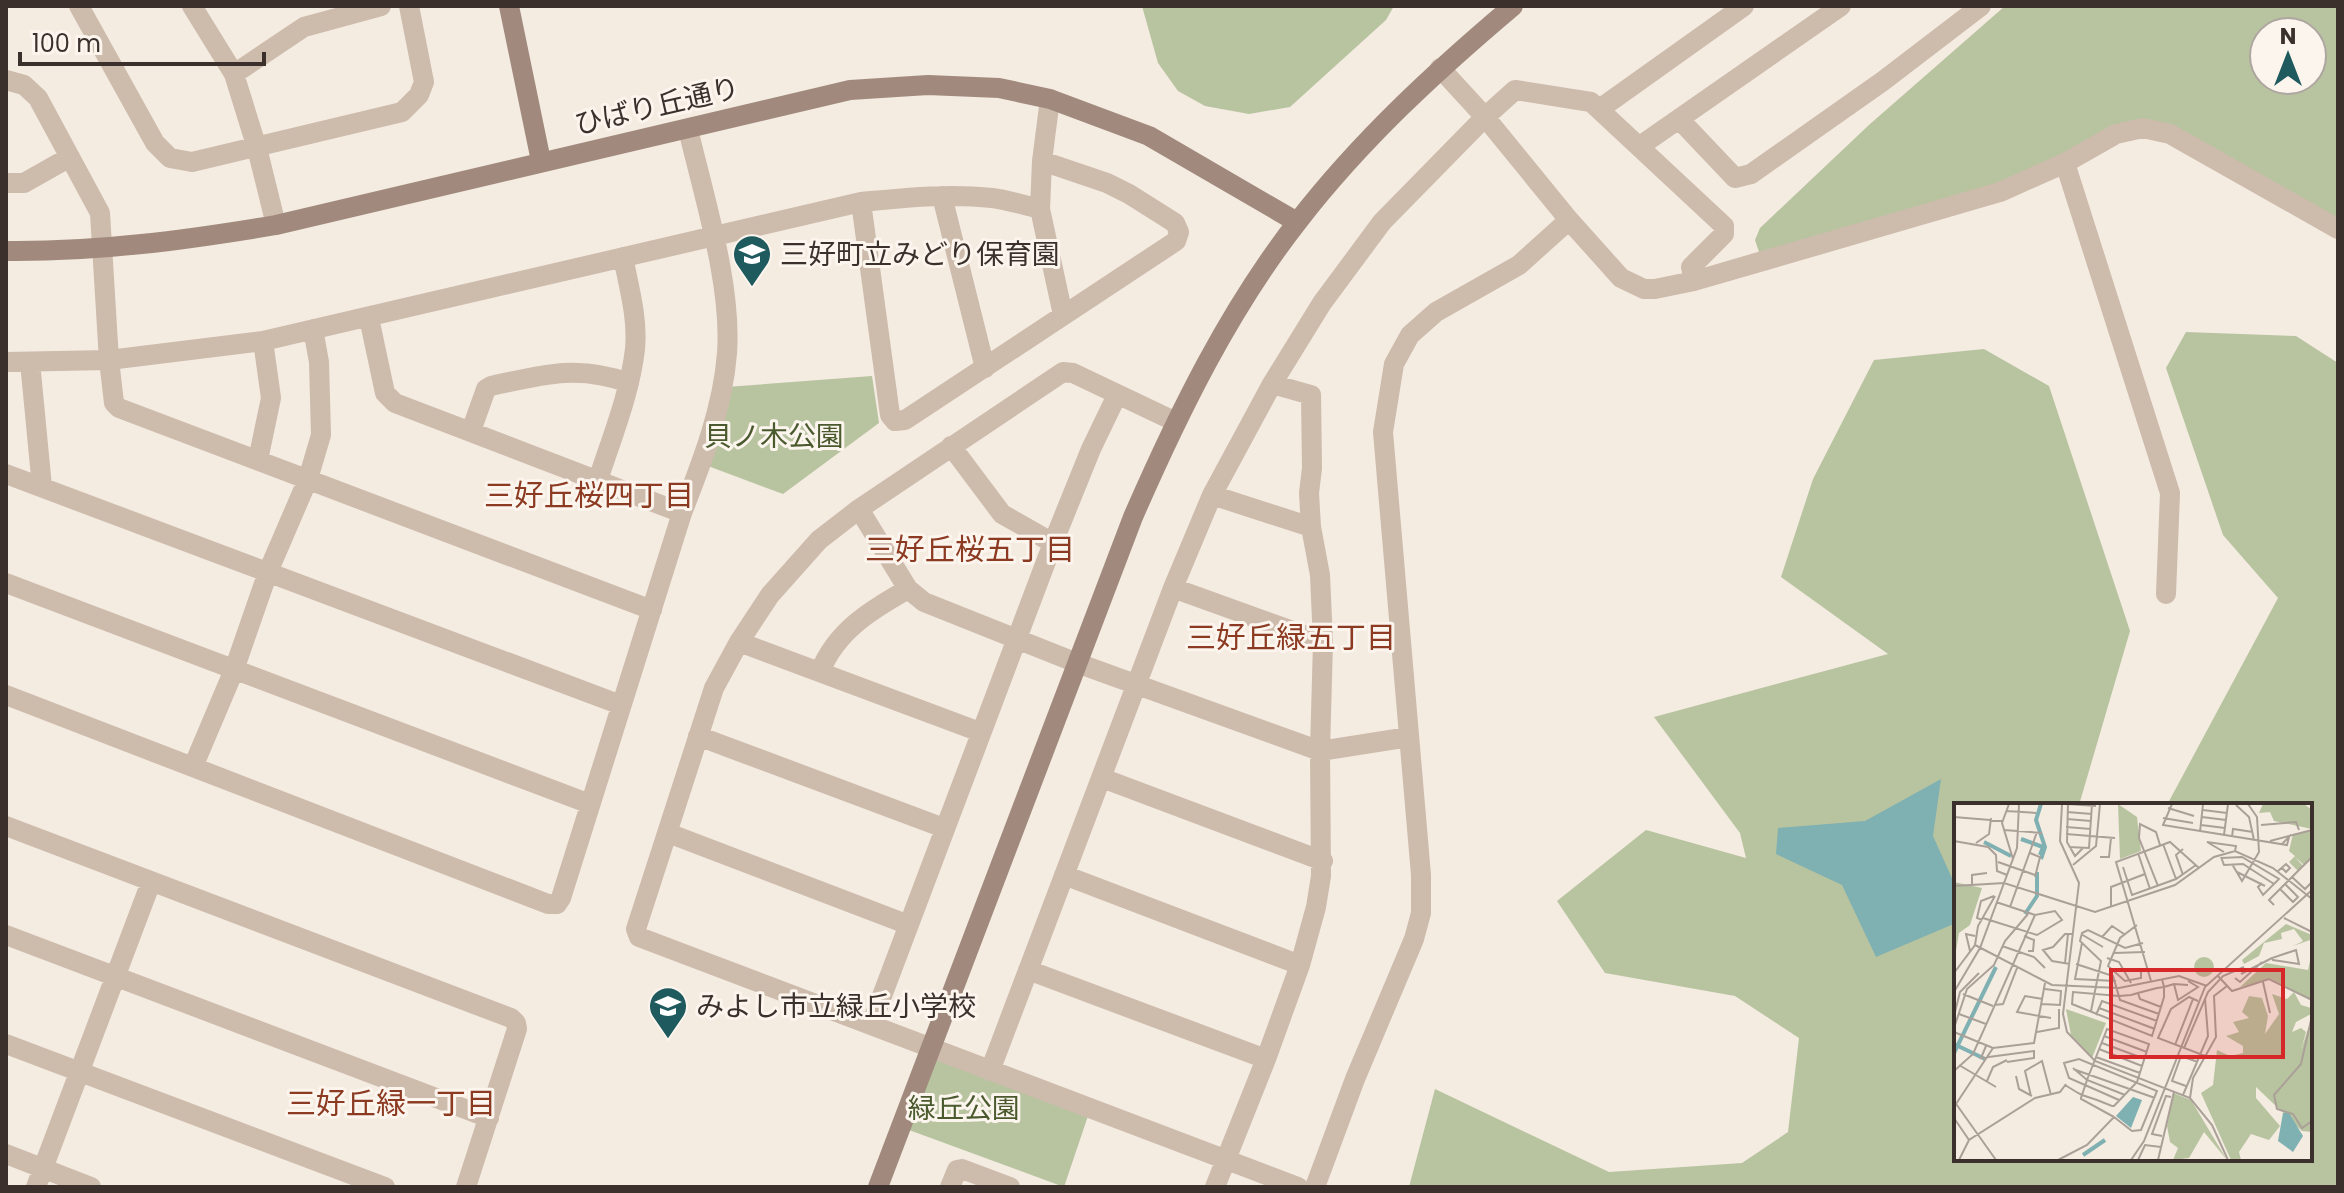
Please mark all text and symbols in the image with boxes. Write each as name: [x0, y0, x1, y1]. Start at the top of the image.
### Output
scale bar: [20, 16, 264, 66]
north arrow: [2248, 16, 2328, 96]
text: N: [2280, 21, 2296, 52]
text: 100 m: [32, 27, 101, 60]
street label: ひばり丘通り: [571, 68, 743, 144]
school or university icon: 三好町立みどり保育園: [731, 233, 773, 288]
place label: 三好町立みどり保育園: [780, 235, 1060, 274]
park label: 貝ノ木公園: [704, 417, 844, 456]
district label: 三好丘桜四丁目: [484, 474, 694, 517]
district label: 三好丘桜五丁目: [865, 528, 1075, 571]
district label: 三好丘緑五丁目: [1186, 616, 1396, 659]
inset map: [1954, 803, 2312, 1161]
school or university icon: みよし市立緑丘小学校: [647, 985, 689, 1040]
place label: みよし市立緑丘小学校: [696, 987, 976, 1026]
district label: 三好丘緑一丁目: [286, 1082, 496, 1125]
park label: 緑丘公園: [908, 1089, 1020, 1128]

